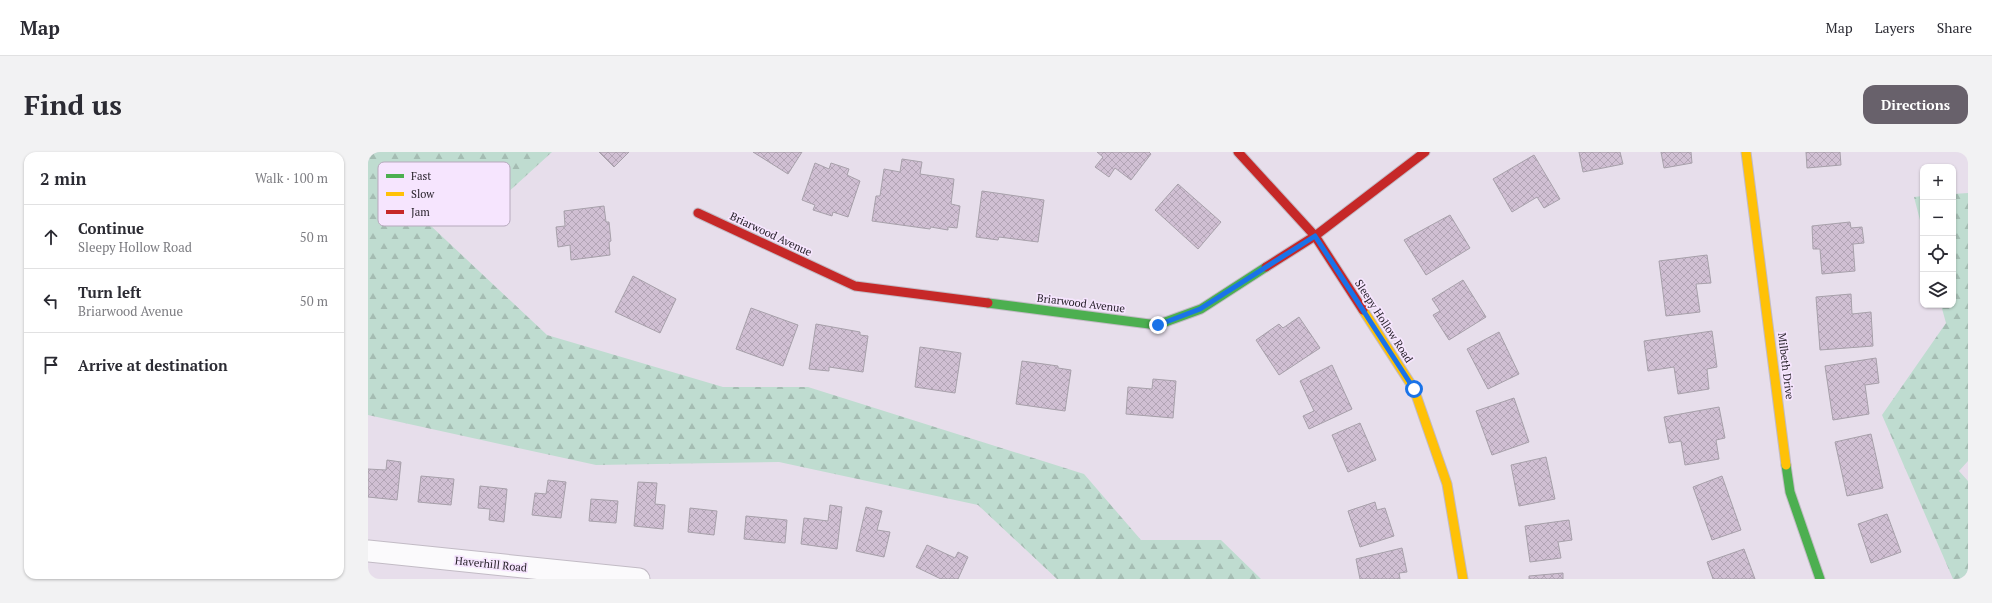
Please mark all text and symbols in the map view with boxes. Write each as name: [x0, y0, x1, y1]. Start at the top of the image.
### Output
text: Map: [20, 15, 60, 40]
text: Map: [1826, 18, 1853, 37]
text: Layers: [1875, 18, 1915, 37]
text: Share: [1937, 18, 1972, 37]
button: Directions: [1863, 85, 1968, 124]
text: Find us: [24, 86, 122, 123]
legend: [378, 162, 510, 226]
map controls: [1920, 164, 1956, 308]
button: +: [1920, 164, 1956, 200]
text: 2 min: [40, 167, 87, 190]
text: Walk · 100 m: [255, 169, 328, 187]
text: Fast: [411, 169, 431, 183]
text: Slow: [411, 187, 435, 201]
button: −: [1920, 200, 1956, 236]
text: Jam: [411, 205, 430, 219]
street label: Briarwood Avenue: [728, 209, 815, 259]
text: Continue: [78, 218, 144, 238]
icon: ahead: [40, 226, 62, 248]
text: 50 m: [300, 228, 328, 246]
button: locate: [1920, 236, 1956, 272]
text: Sleepy Hollow Road: [78, 238, 192, 256]
button: layers: [1920, 272, 1956, 308]
street label: Sleepy Hollow Road: [1352, 277, 1416, 365]
text: Turn left: [78, 282, 142, 302]
icon: left: [40, 290, 62, 312]
street label: Briarwood Avenue: [1036, 291, 1126, 315]
text: 50 m: [300, 292, 328, 310]
text: Briarwood Avenue: [78, 302, 183, 320]
route end: [1149, 316, 1167, 334]
street label: Milbeth Drive: [1775, 332, 1797, 401]
icon: arrive: [40, 354, 62, 376]
text: Arrive at destination: [78, 355, 228, 375]
route start: [1405, 380, 1423, 398]
street label: Haverhill Road: [454, 553, 528, 575]

